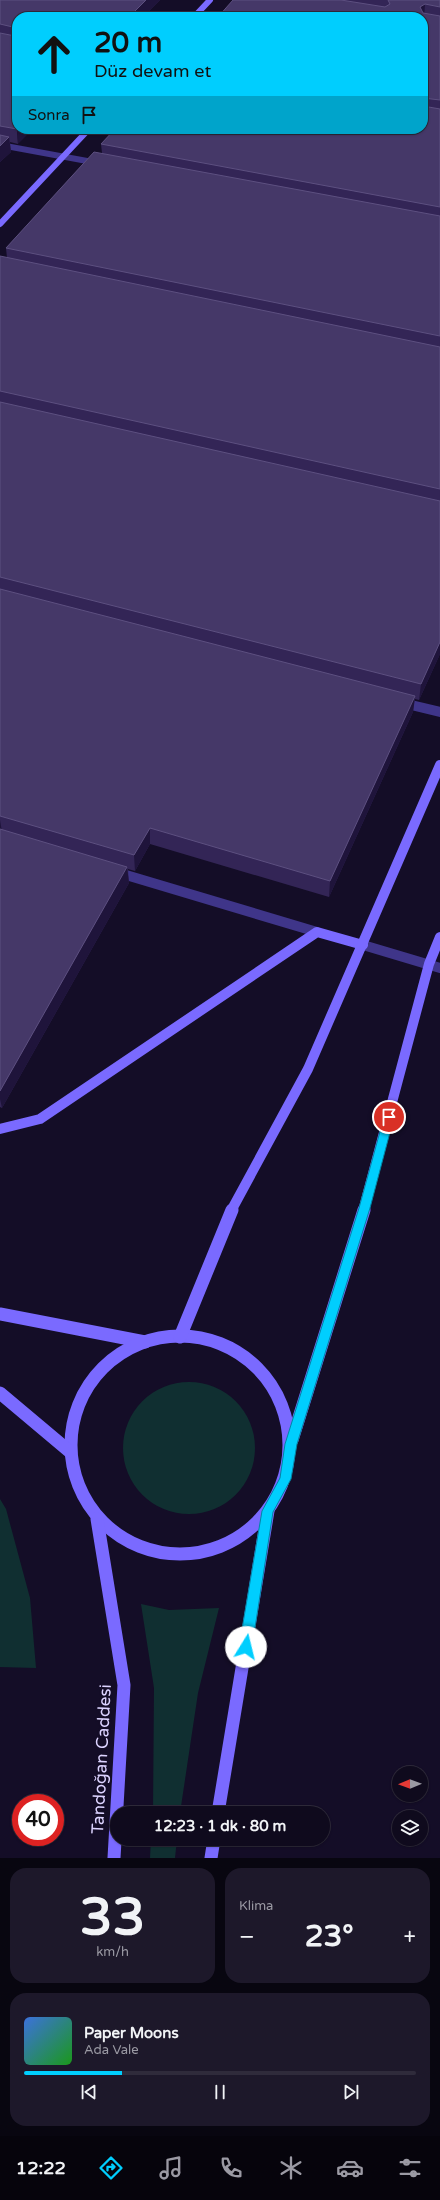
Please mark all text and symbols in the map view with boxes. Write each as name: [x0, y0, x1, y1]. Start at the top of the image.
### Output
text: 20 m: [94, 26, 162, 60]
icon: ahead: [28, 28, 80, 80]
text: Düz devam et: [94, 60, 211, 82]
icon: arrive: [78, 104, 100, 126]
text: Sonra: [28, 106, 70, 124]
pin: [372, 1100, 406, 1134]
icon: arrive: [378, 1106, 400, 1128]
position arrow: [225, 1626, 267, 1668]
street label: Tandoğan Caddesi: [87, 1684, 116, 1834]
north arrow: [392, 1766, 428, 1802]
map controls: [392, 1766, 428, 1846]
speed limit sign: 40: [12, 1794, 64, 1846]
button: layers: [392, 1810, 428, 1846]
text: 12:23 · 1 dk · 80 m: [154, 1817, 286, 1835]
text: 33: [80, 1886, 145, 1949]
text: Klima: [239, 1898, 273, 1914]
text: 23°: [305, 1918, 354, 1955]
text: −: [239, 1924, 255, 1950]
text: +: [404, 1924, 416, 1950]
text: km/h: [96, 1944, 129, 1960]
text: Paper Moons: [84, 2024, 179, 2042]
text: Ada Vale: [84, 2042, 139, 2058]
icon: previous: [78, 2081, 100, 2103]
icon: pause: [209, 2081, 231, 2103]
icon: next: [340, 2081, 362, 2103]
icon: directions: [97, 2154, 125, 2182]
icon: music: [157, 2154, 185, 2182]
icon: phone: [217, 2154, 245, 2182]
icon: climate: [277, 2154, 305, 2182]
icon: car: [336, 2154, 364, 2182]
icon: filters: [396, 2154, 424, 2182]
text: 12:22: [16, 2157, 66, 2179]

